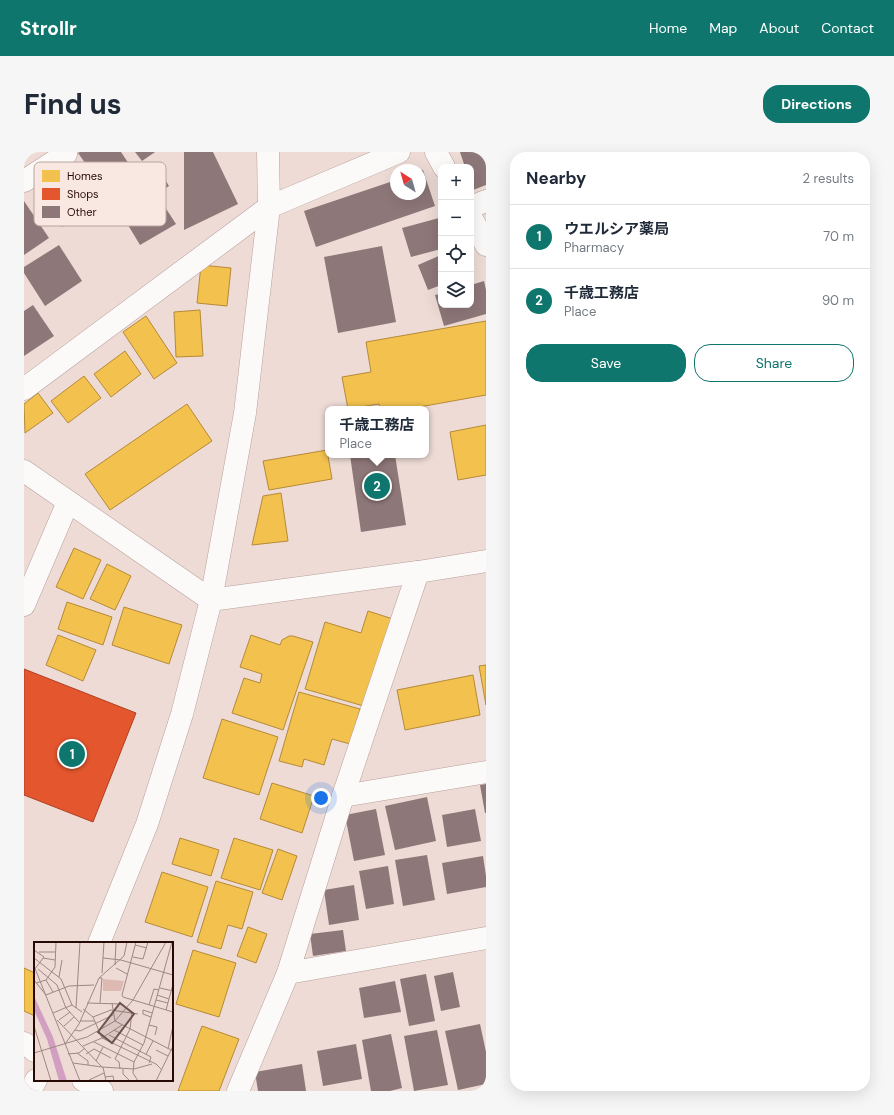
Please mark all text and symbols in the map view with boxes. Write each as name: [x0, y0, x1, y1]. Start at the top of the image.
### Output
text: Strollr: [20, 16, 77, 41]
text: Home: [649, 19, 687, 37]
text: Map: [709, 19, 737, 37]
text: About: [759, 19, 799, 37]
text: Contact: [821, 19, 874, 37]
button: Directions: [763, 85, 870, 123]
text: Find us: [24, 86, 122, 123]
legend: [34, 162, 166, 226]
north arrow: [390, 164, 426, 200]
map controls: [438, 164, 474, 308]
button: +: [438, 164, 474, 200]
text: Nearby: [526, 167, 586, 189]
text: Homes: [67, 169, 103, 183]
text: 2 results: [803, 170, 854, 187]
text: Shops: [67, 187, 99, 201]
button: −: [438, 200, 474, 236]
text: Other: [67, 205, 96, 219]
text: ウエルシア薬局: [564, 219, 669, 239]
text: 1: [537, 228, 541, 245]
text: 70 m: [823, 228, 854, 245]
button: locate: [438, 236, 474, 272]
text: Pharmacy: [564, 239, 624, 256]
button: layers: [438, 272, 474, 308]
text: 千歳工務店: [564, 283, 639, 303]
text: 2: [535, 292, 543, 309]
text: 90 m: [822, 292, 854, 309]
text: Place: [564, 303, 596, 320]
button: Save: [526, 344, 686, 382]
button: Share: [694, 344, 854, 382]
popup: [325, 406, 429, 458]
text: 千歳工務店: [339, 415, 415, 435]
text: Place: [339, 435, 372, 452]
pin: 2: [364, 471, 390, 501]
pin: 1: [59, 739, 85, 769]
your location: [311, 788, 331, 808]
inset map: [34, 942, 173, 1081]

